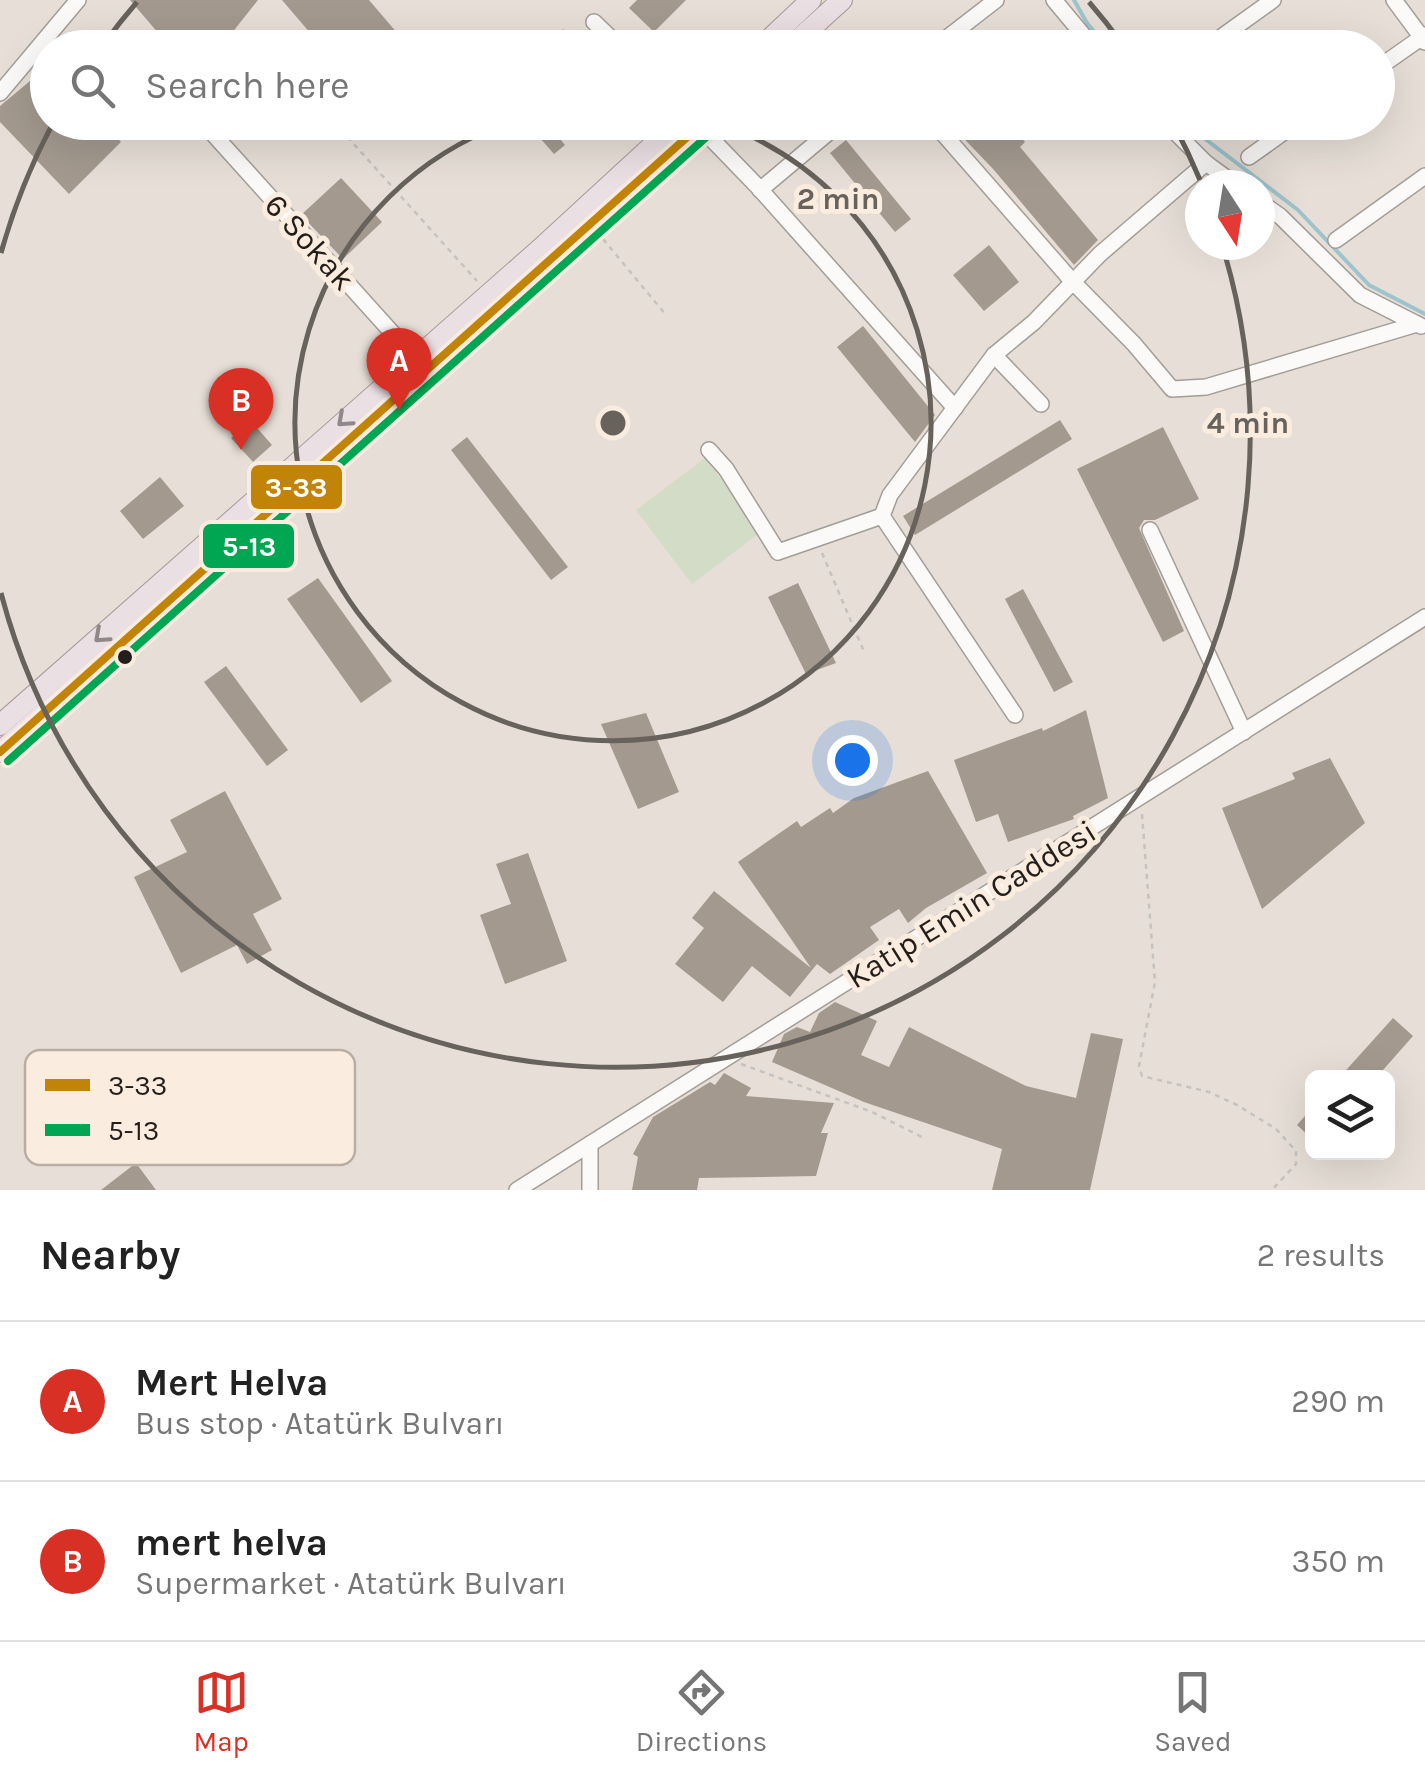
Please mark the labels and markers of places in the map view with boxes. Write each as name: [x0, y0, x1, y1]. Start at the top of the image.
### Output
pin: A: [366, 328, 432, 410]
pin: B: [208, 368, 274, 450]
centre of rings: [595, 405, 631, 441]
unlabelled marker: [115, 647, 135, 667]

